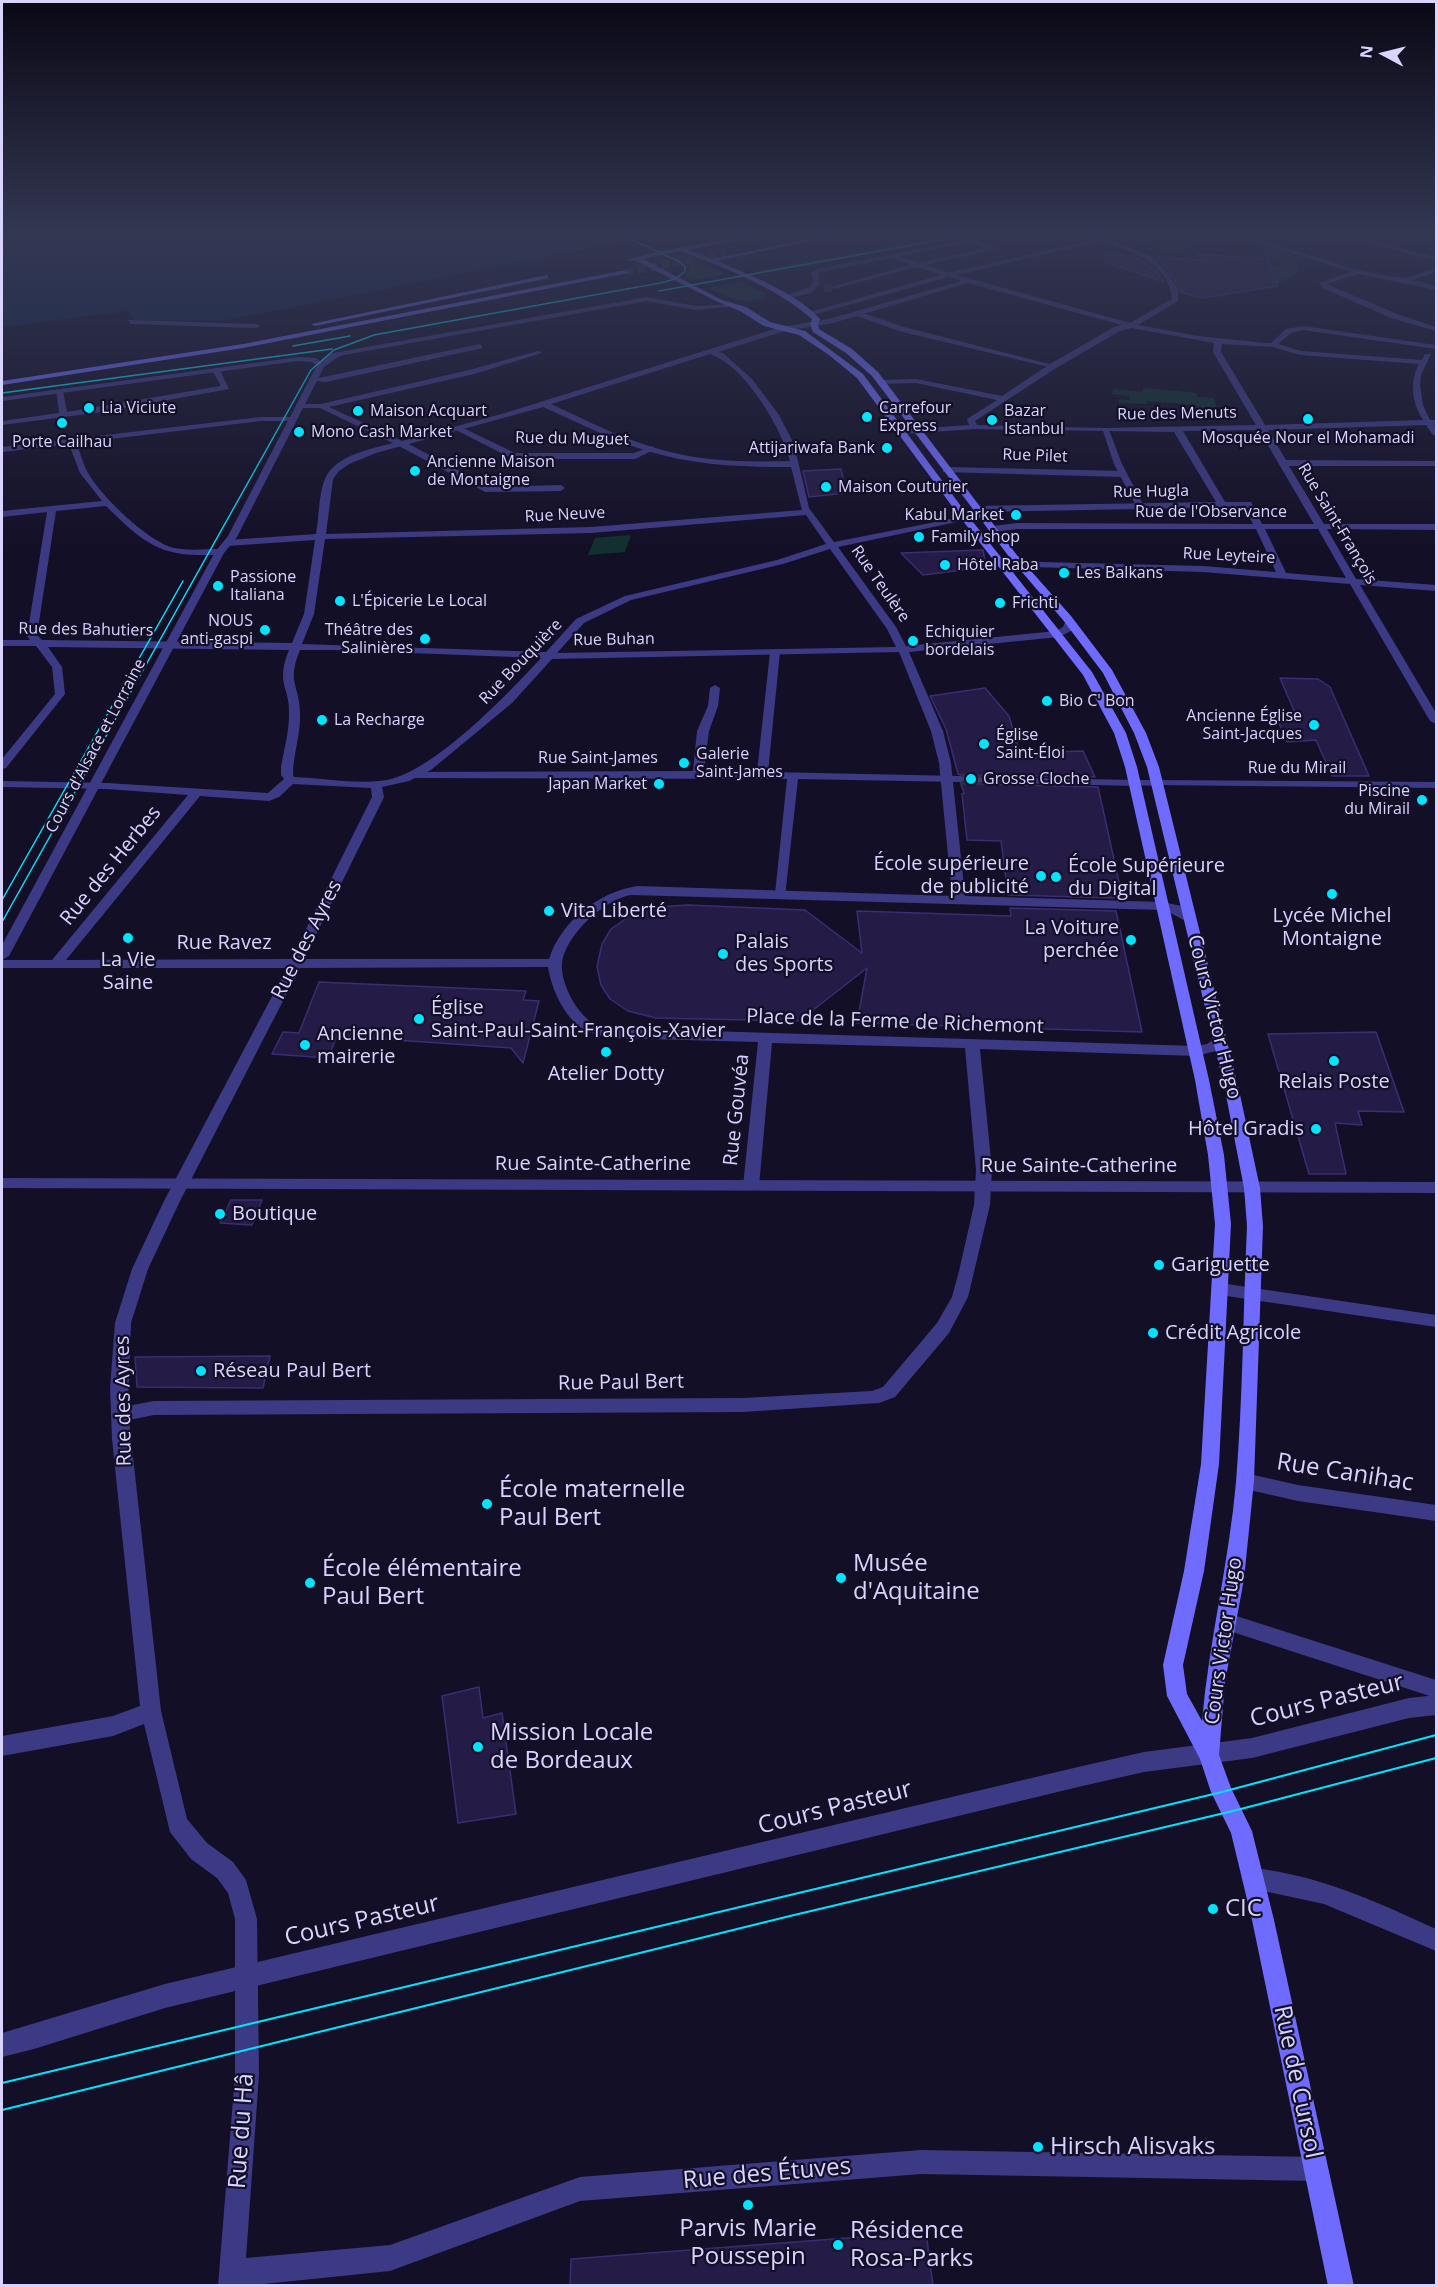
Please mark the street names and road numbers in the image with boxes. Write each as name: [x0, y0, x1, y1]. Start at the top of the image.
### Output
street label: Rue des Menuts: [1117, 403, 1237, 425]
street label: Rue du Muguet: [515, 428, 629, 450]
street label: Rue Pilet: [1002, 445, 1068, 467]
street label: Rue Saint-François: [1293, 460, 1381, 588]
street label: Rue Hugla: [1113, 482, 1189, 502]
street label: Rue de l'Observance: [1135, 502, 1287, 522]
street label: Rue Neuve: [524, 503, 606, 527]
street label: Rue Teulère: [847, 542, 913, 626]
street label: Rue Leyteire: [1182, 544, 1276, 568]
street label: Rue Bouquière: [476, 615, 566, 709]
street label: Rue des Bahutiers: [18, 619, 154, 641]
street label: Rue Buhan: [573, 630, 655, 650]
street label: Cours d'Alsace et Lorraine: [42, 656, 150, 836]
street label: Rue Saint-James: [538, 748, 658, 768]
street label: Rue du Mirail: [1248, 758, 1346, 778]
street label: Rue des Herbes: [56, 802, 166, 930]
street label: Rue des Ayres: [267, 876, 347, 1004]
street label: Rue Ravez: [176, 931, 272, 955]
street label: Cours Victor Hugo: [1182, 932, 1246, 1102]
street label: Place de la Ferme de Richemont: [746, 1005, 1044, 1039]
street label: Rue Gouvéa: [719, 1053, 755, 1167]
street label: Rue Sainte-Catherine: [495, 1152, 691, 1176]
street label: Rue Sainte-Catherine: [981, 1154, 1177, 1178]
street label: Rue des Ayres: [111, 1335, 137, 1467]
street label: Rue Paul Bert: [558, 1370, 684, 1396]
street label: Rue Canihac: [1275, 1448, 1415, 1498]
street label: Cours Victor Hugo: [1200, 1556, 1248, 1726]
street label: Cours Pasteur: [1247, 1668, 1407, 1734]
street label: Cours Pasteur: [755, 1775, 915, 1841]
street label: Cours Pasteur: [282, 1889, 442, 1953]
street label: Rue de Cursol: [1267, 2003, 1327, 2161]
street label: Rue du Hâ: [224, 2072, 260, 2190]
street label: Rue des Étuves: [682, 2152, 852, 2196]

